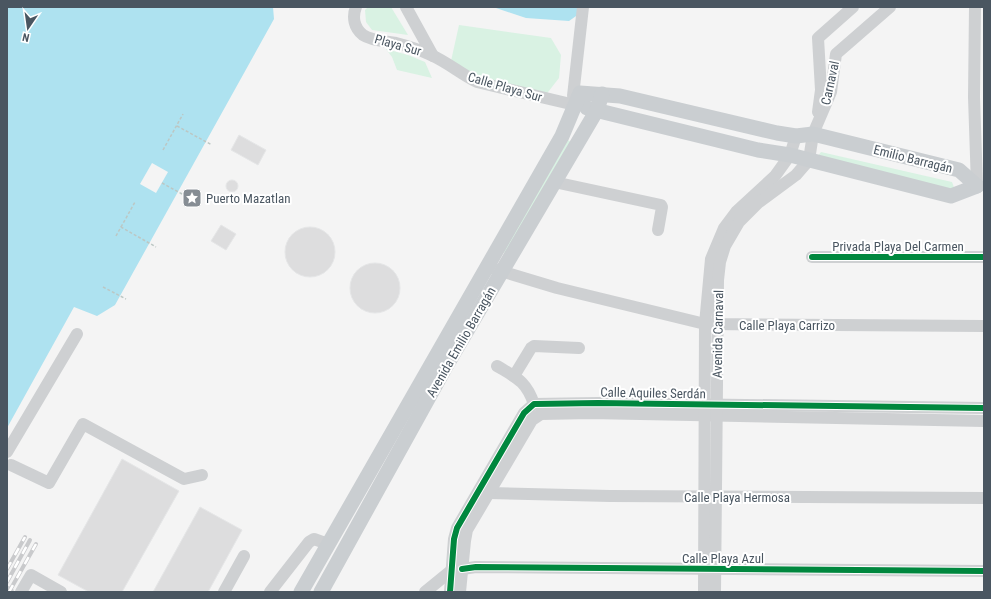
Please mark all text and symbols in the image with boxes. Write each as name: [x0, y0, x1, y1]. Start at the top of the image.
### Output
north arrow: [8, 8, 48, 48]
text: N: [21, 30, 31, 44]
street label: Playa Sur: [373, 31, 423, 59]
street label: Carnaval: [818, 60, 842, 106]
street label: Calle Playa Sur: [466, 69, 544, 105]
street label: Emilio Barragán: [872, 142, 954, 176]
place icon: Puerto Mazatlan: [181, 187, 203, 209]
place label: Puerto Mazatlan: [206, 191, 290, 206]
street label: Privada Playa Del Carmen: [832, 239, 964, 254]
street label: Avenida Emilio Barragán: [423, 284, 499, 400]
street label: Avenida Carnaval: [710, 290, 726, 378]
street label: Calle Playa Carrizo: [739, 318, 835, 333]
street label: Calle Aquiles Serdán: [600, 385, 706, 401]
street label: Calle Playa Hermosa: [684, 490, 790, 505]
street label: Calle Playa Azul: [682, 551, 764, 566]

